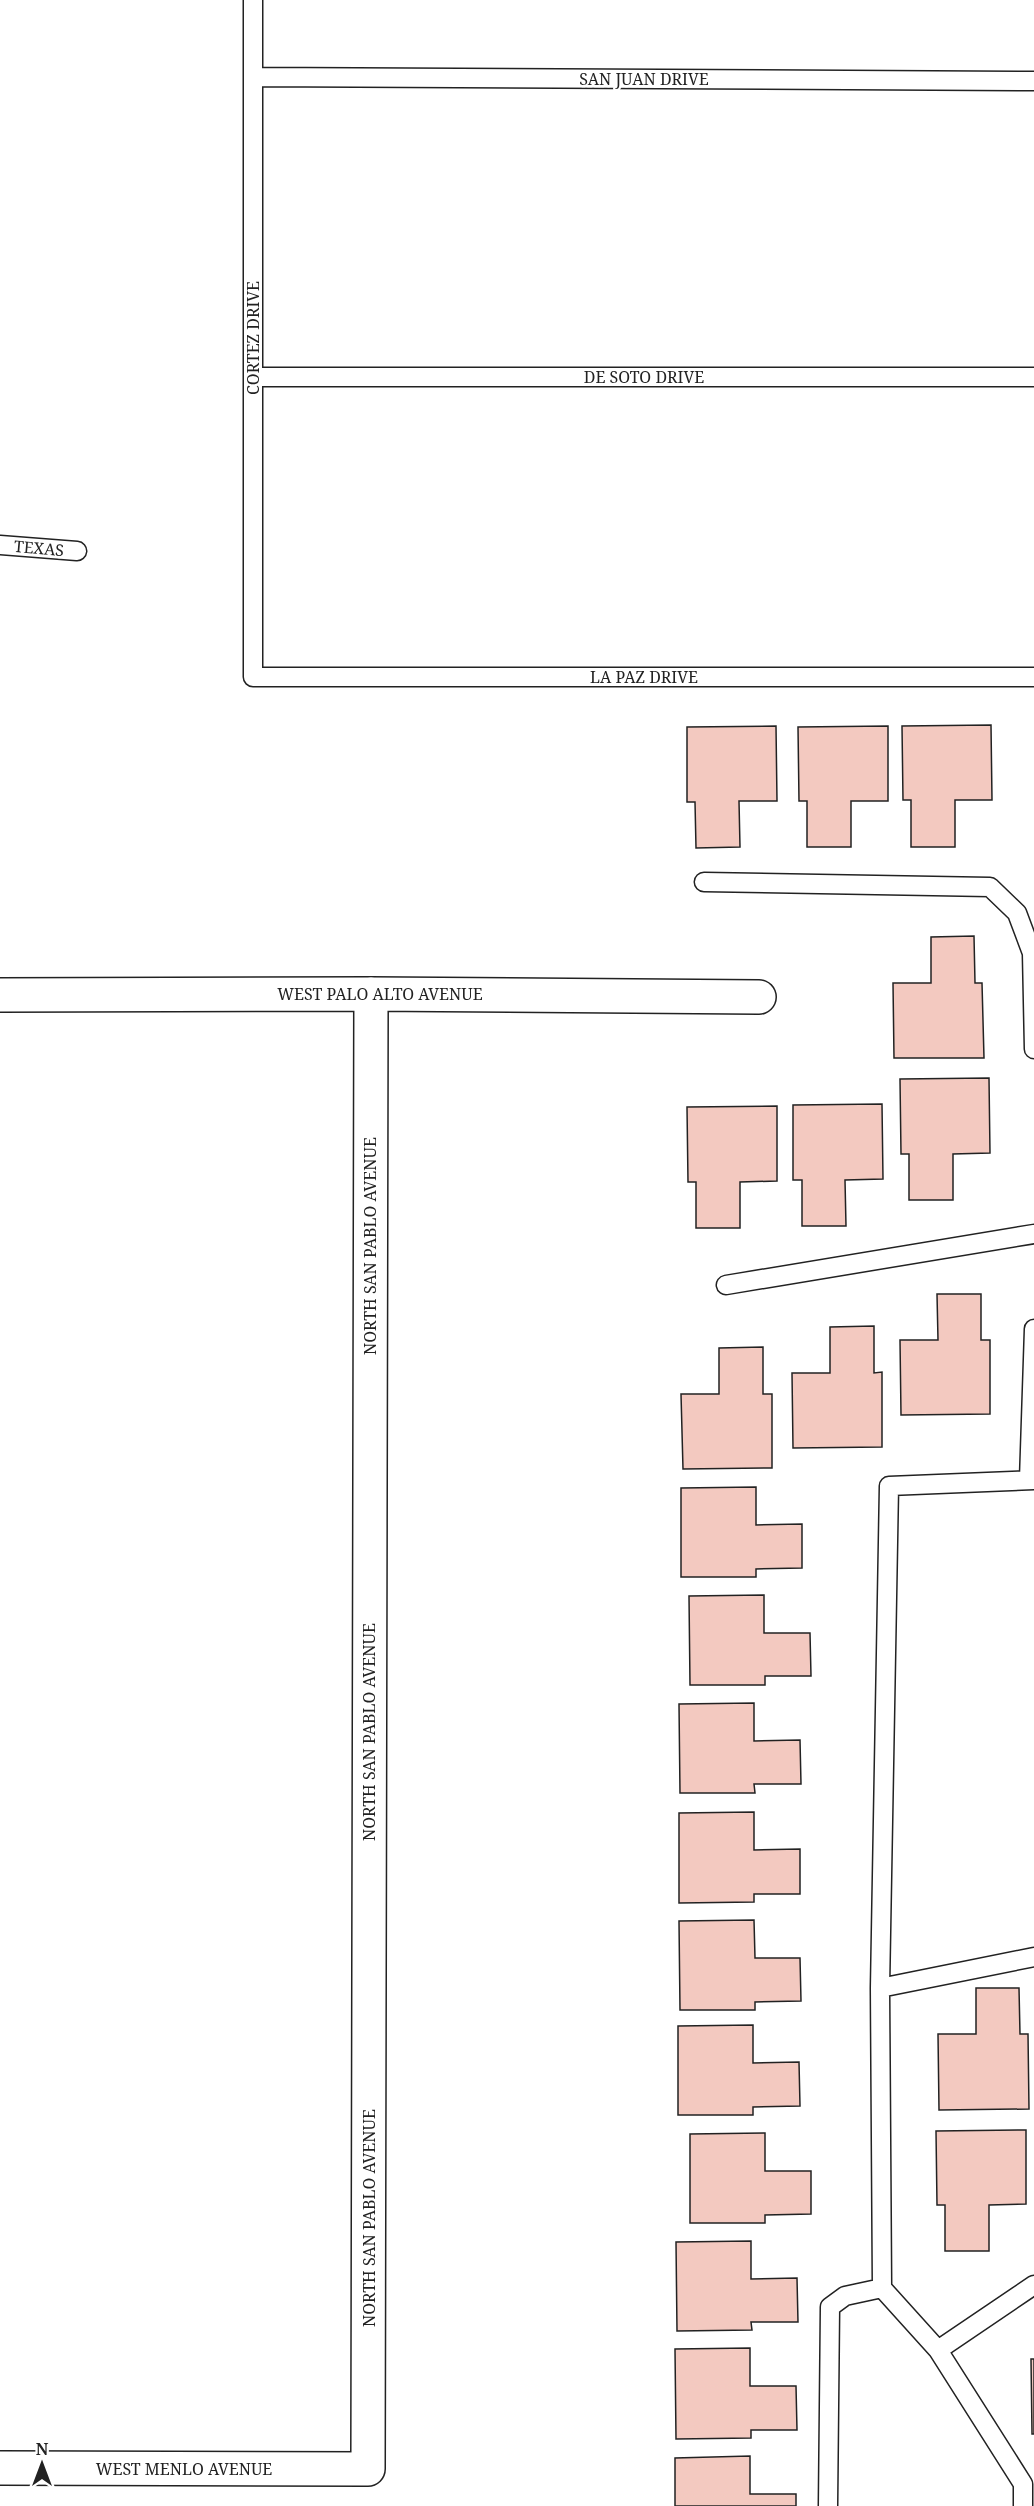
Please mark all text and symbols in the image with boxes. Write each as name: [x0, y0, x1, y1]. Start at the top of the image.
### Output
street label: SAN JUAN DRIVE: [579, 68, 709, 90]
street label: CORTEZ DRIVE: [242, 281, 264, 395]
street label: DE SOTO DRIVE: [584, 366, 704, 388]
street label: TEXAS: [13, 535, 65, 561]
street label: LA PAZ DRIVE: [590, 666, 698, 688]
street label: WEST PALO ALTO AVENUE: [277, 983, 483, 1005]
street label: NORTH SAN PABLO AVENUE: [359, 1137, 381, 1355]
street label: NORTH SAN PABLO AVENUE: [358, 1623, 380, 1841]
street label: NORTH SAN PABLO AVENUE: [358, 2109, 380, 2327]
north arrow: [12, 2434, 72, 2494]
text: N: [36, 2438, 49, 2460]
street label: WEST MENLO AVENUE: [96, 2458, 272, 2480]

